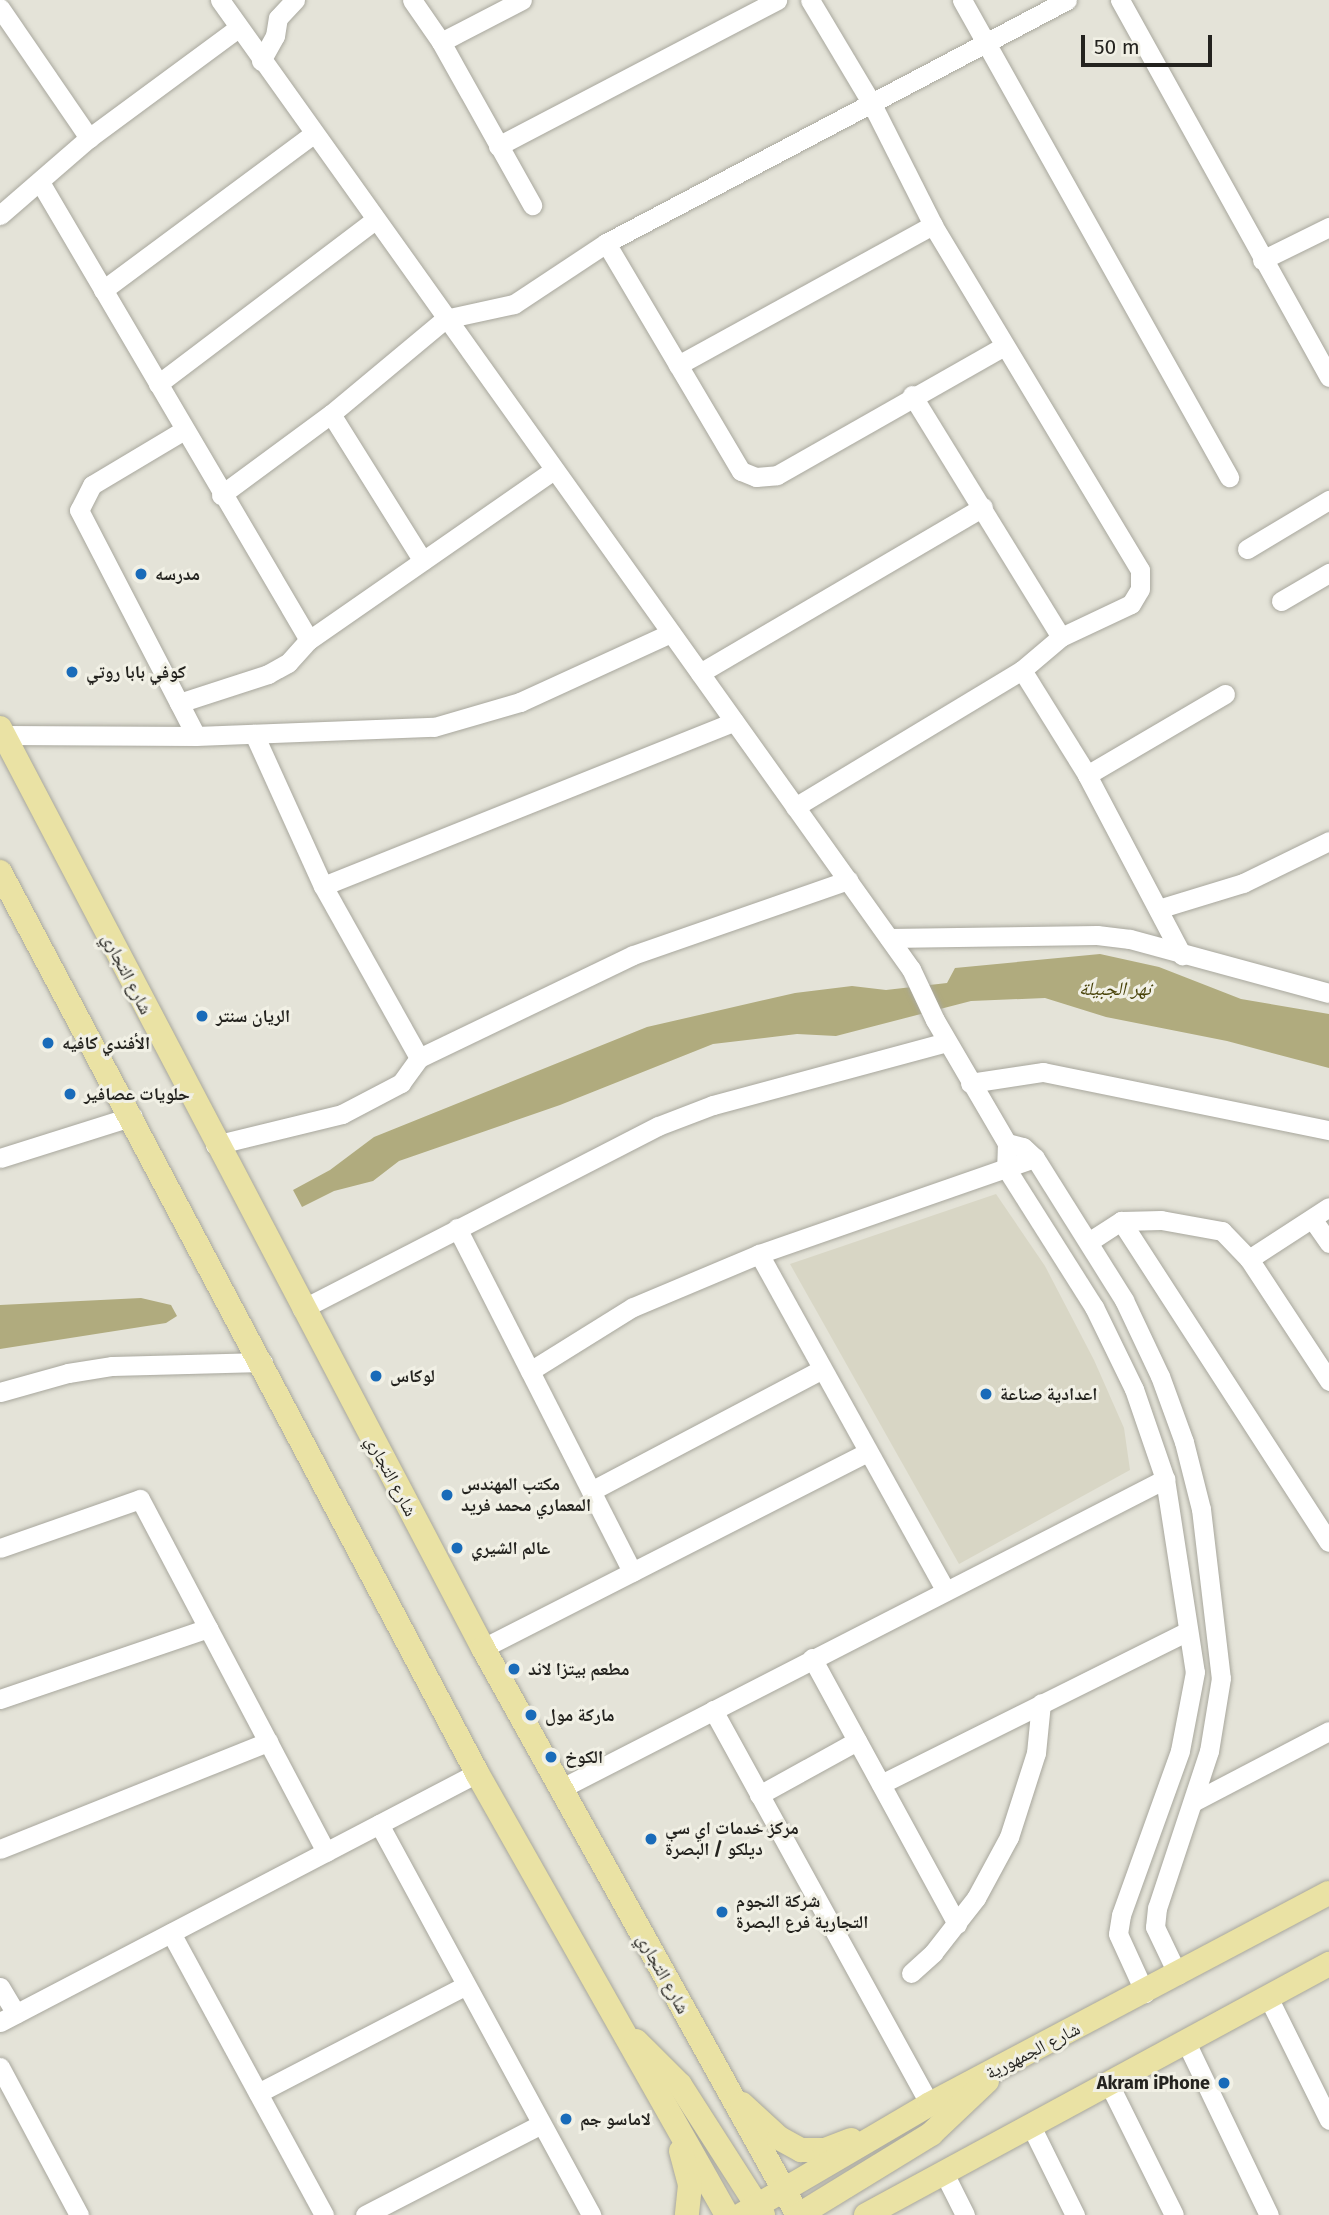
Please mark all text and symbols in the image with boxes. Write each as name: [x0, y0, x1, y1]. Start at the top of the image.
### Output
scale bar: [1084, 21, 1215, 65]
text: 50 m: [1094, 34, 1140, 60]
place label: مدرسه: [155, 563, 200, 585]
marker: مدرسه: [133, 566, 149, 582]
place label: كوفي بابا روتي: [86, 661, 186, 683]
marker: كوفي بابا روتي: [64, 664, 80, 680]
street label: شارع التجاري: [97, 930, 157, 1018]
water label: نهر الجبيلة: [1079, 978, 1151, 1000]
place label: الريان سنتر: [216, 1005, 290, 1027]
marker: الريان سنتر: [194, 1008, 210, 1024]
place label: الأفندي كافيه: [62, 1032, 150, 1054]
marker: الأفندي كافيه: [40, 1035, 56, 1051]
place label: حلويات عصافير: [84, 1083, 190, 1105]
marker: حلويات عصافير: [62, 1086, 78, 1102]
place label: لوكاس: [390, 1365, 435, 1387]
marker: لوكاس: [368, 1368, 384, 1384]
place label: اعدادية صناعة: [1000, 1383, 1097, 1405]
marker: اعدادية صناعة: [978, 1386, 994, 1402]
street label: شارع التجاري: [361, 1432, 421, 1520]
place label: مكتب المهندس المعماري محمد فريد: [461, 1474, 591, 1516]
marker: مكتب المهندس المعماري محمد فريد: [439, 1487, 455, 1503]
place label: عالم الشيري: [471, 1537, 550, 1559]
marker: عالم الشيري: [449, 1540, 465, 1556]
place label: مطعم بيتزا لاند: [528, 1658, 629, 1680]
marker: مطعم بيتزا لاند: [506, 1661, 522, 1677]
place label: ماركة مول: [545, 1704, 614, 1726]
marker: ماركة مول: [523, 1707, 539, 1723]
place label: الكوخ: [565, 1746, 603, 1768]
marker: الكوخ: [543, 1749, 559, 1765]
place label: مركز خدمات اي سي ديلكو / البصرة: [665, 1818, 799, 1860]
marker: مركز خدمات اي سي ديلكو / البصرة: [643, 1831, 659, 1847]
place label: شركة النجوم التجارية فرع البصرة: [736, 1891, 868, 1934]
marker: شركة النجوم التجارية فرع البصرة: [714, 1904, 730, 1920]
street label: شارع التجاري: [632, 1930, 694, 2018]
street label: شارع الجمهورية: [982, 2018, 1084, 2084]
place label: Akram iPhone: [1097, 2072, 1210, 2094]
marker: Akram iPhone: [1216, 2075, 1232, 2091]
place label: لاماسو جم: [580, 2108, 651, 2130]
marker: لاماسو جم: [558, 2111, 574, 2127]

